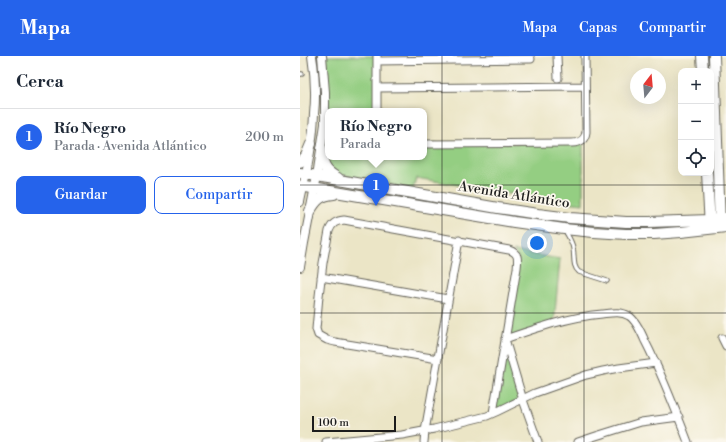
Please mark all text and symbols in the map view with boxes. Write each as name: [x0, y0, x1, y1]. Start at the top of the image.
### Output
text: Mapa: [20, 16, 70, 40]
text: Mapa: [522, 19, 557, 37]
text: Capas: [579, 19, 617, 37]
text: Compartir: [639, 19, 706, 37]
north arrow: [630, 68, 666, 104]
map controls: [678, 68, 714, 176]
button: +: [678, 68, 714, 104]
text: Cerca: [16, 71, 64, 93]
button: −: [678, 104, 714, 140]
popup: [325, 108, 427, 160]
text: Río Negro: [340, 117, 412, 136]
text: Río Negro: [54, 119, 126, 138]
text: 1: [26, 129, 32, 145]
text: 200 m: [245, 129, 284, 145]
text: Parada: [340, 136, 381, 152]
text: Parada · Avenida Atlántico: [54, 138, 207, 154]
button: locate: [678, 140, 714, 176]
pin: 1: [363, 173, 389, 206]
button: Guardar: [16, 176, 146, 214]
button: Compartir: [154, 176, 284, 214]
street label: Avenida Atlántico: [456, 177, 571, 213]
your location: [527, 233, 547, 253]
scale bar: [312, 414, 396, 433]
text: 100 m: [318, 416, 349, 430]

